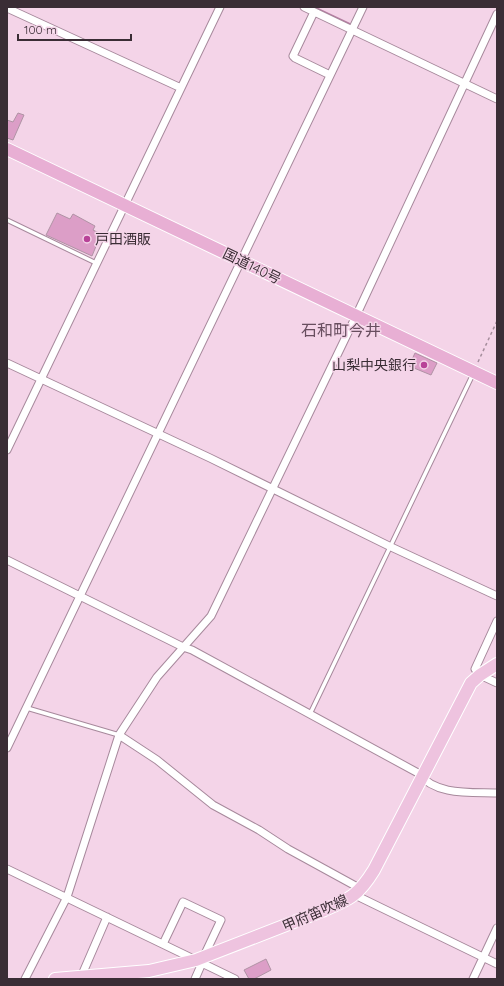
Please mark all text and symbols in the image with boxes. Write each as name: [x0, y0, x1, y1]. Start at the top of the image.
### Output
scale bar: [18, 16, 131, 42]
text: 100 m: [24, 22, 57, 37]
place label: 戸田酒販: [95, 230, 151, 248]
marker: 戸田酒販: [82, 234, 92, 244]
street label: 国道140号: [220, 244, 284, 288]
district label: 石和町今井: [301, 320, 381, 340]
place label: 山梨中央銀行: [332, 356, 416, 374]
marker: 山梨中央銀行: [419, 360, 429, 370]
street label: 甲府笛吹線: [279, 891, 351, 935]

